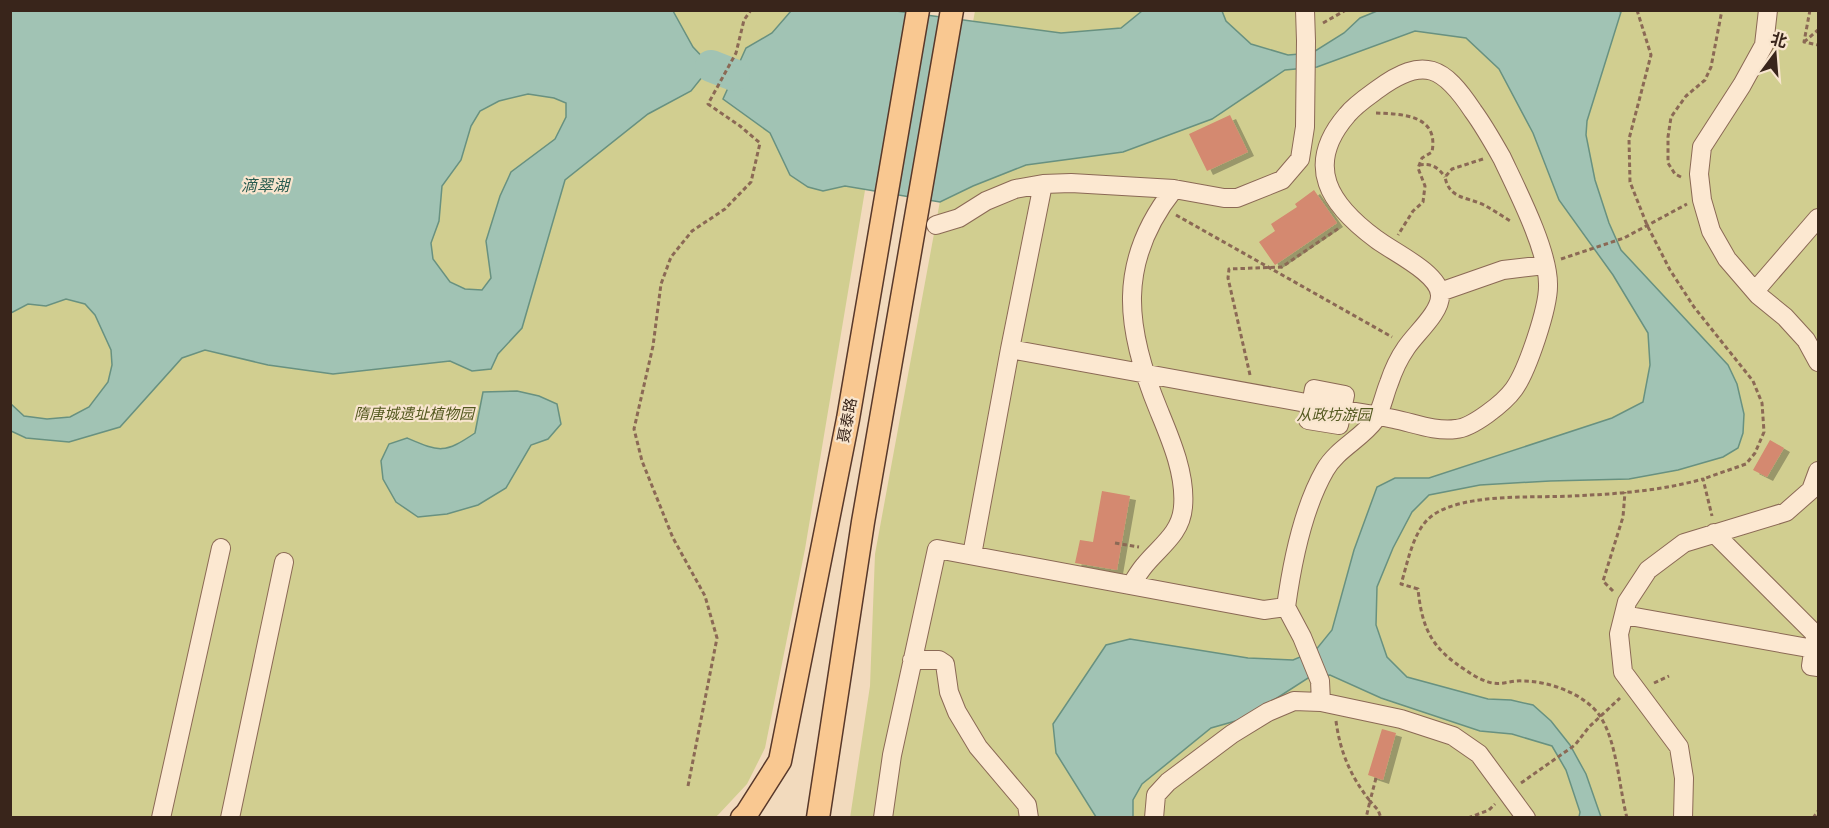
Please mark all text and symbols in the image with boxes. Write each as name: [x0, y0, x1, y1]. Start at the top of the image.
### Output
north arrow: [1745, 24, 1805, 84]
text: 北: [1769, 28, 1790, 51]
water label: 滴翠湖: [241, 175, 292, 195]
street label: 聂泰路: [833, 396, 861, 444]
park label: 隋唐城遗址植物园: [354, 404, 476, 423]
park label: 从政坊游园: [1296, 405, 1373, 424]

